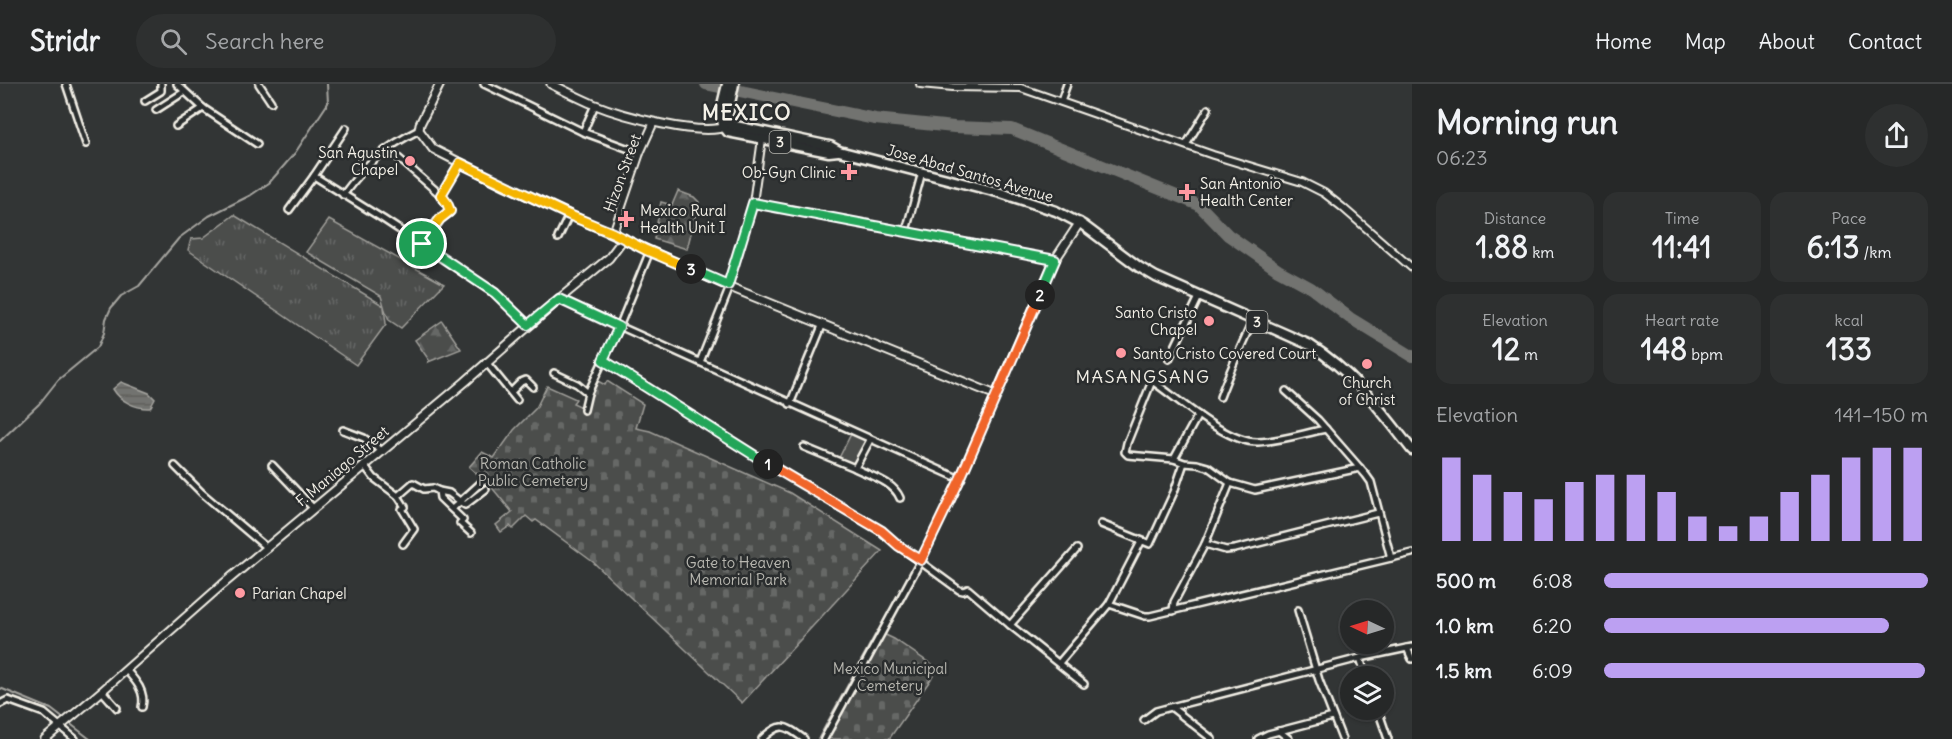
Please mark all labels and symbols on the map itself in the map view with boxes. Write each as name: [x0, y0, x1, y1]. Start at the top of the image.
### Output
district label: MEXICO: [702, 99, 792, 126]
street label: Hizon Street: [599, 131, 645, 215]
road number: 3: [770, 131, 790, 153]
street label: Jose Abad Santos Avenue: [884, 140, 1056, 206]
place label: San Agustin Chapel: [318, 143, 398, 179]
marker: San Agustin Chapel: [403, 154, 417, 168]
place label: Ob-Gyn Clinic: [742, 163, 836, 182]
marker: Ob-Gyn Clinic: [840, 163, 858, 181]
place label: San Antonio Health Center: [1200, 174, 1293, 210]
marker: San Antonio Health Center: [1178, 183, 1196, 201]
place label: Mexico Rural Health Unit I: [640, 201, 726, 237]
marker: Mexico Rural Health Unit I: [617, 210, 635, 228]
pin: [396, 218, 447, 269]
pin: 3: [676, 254, 706, 284]
pin: 2: [1025, 280, 1055, 310]
place label: Santo Cristo Chapel: [1115, 303, 1197, 339]
road number: 3: [1246, 311, 1268, 333]
marker: Santo Cristo Chapel: [1202, 314, 1216, 328]
place label: Santo Cristo Covered Court: [1133, 344, 1316, 363]
marker: Santo Cristo Covered Court: [1114, 346, 1128, 360]
marker: Church of Christ: [1360, 357, 1374, 371]
district label: MASANGSANG: [1075, 365, 1211, 388]
place label: Church of Christ: [1339, 373, 1395, 409]
street label: F. Maniago Street: [292, 422, 392, 510]
pin: 1: [753, 449, 783, 479]
park label: Roman Catholic Public Cemetery: [478, 454, 588, 490]
park label: Gate to Heaven Memorial Park: [686, 553, 790, 589]
place label: Parian Chapel: [252, 584, 347, 603]
marker: Parian Chapel: [233, 586, 247, 600]
north arrow: [1340, 600, 1394, 654]
park label: Mexico Municipal Cemetery: [833, 659, 947, 695]

